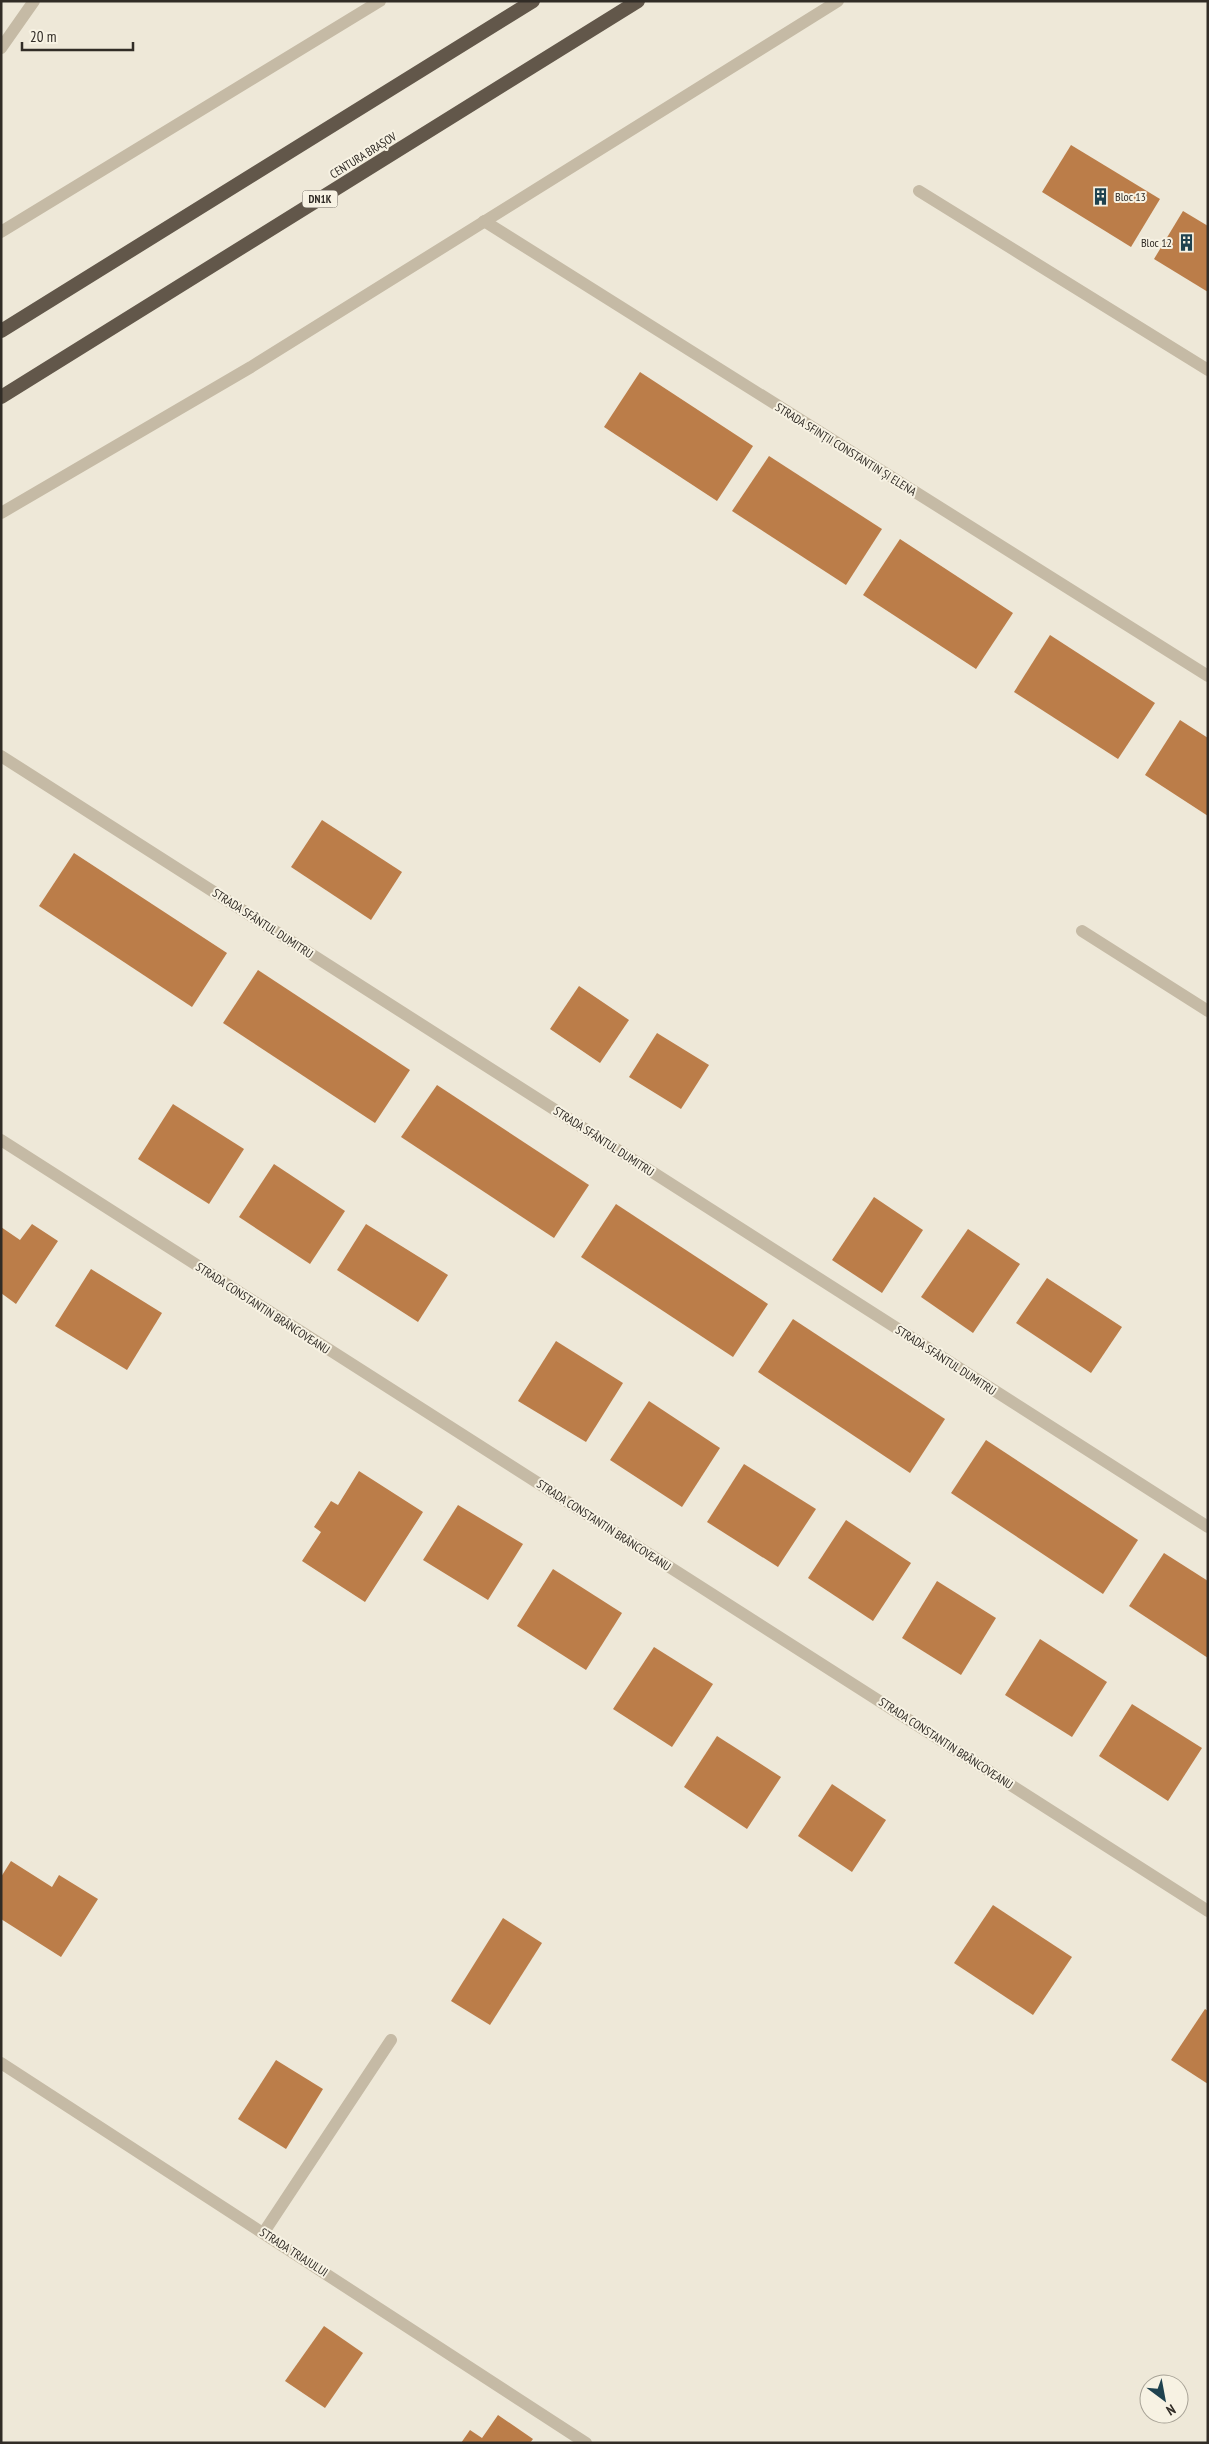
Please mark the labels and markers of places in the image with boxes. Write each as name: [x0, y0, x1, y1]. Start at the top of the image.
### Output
building icon: Bloc 13: [1091, 186, 1111, 206]
place label: Bloc 13: [1115, 189, 1146, 204]
building icon: Bloc 12: [1176, 232, 1196, 252]
place label: Bloc 12: [1141, 235, 1172, 250]

